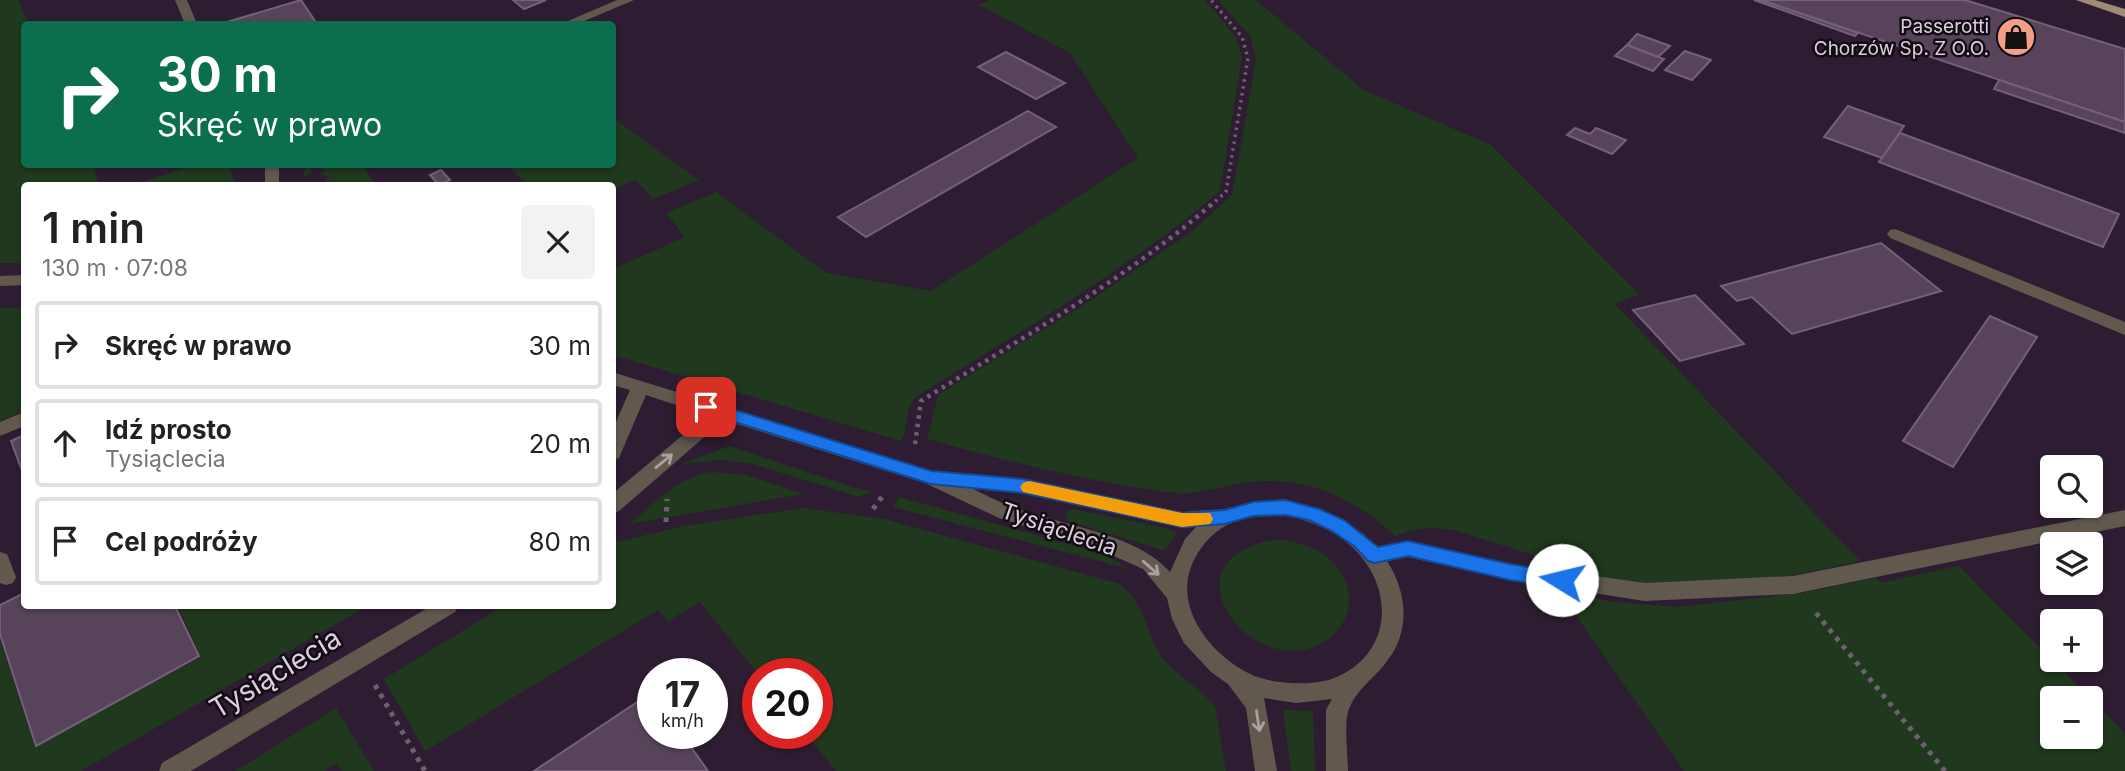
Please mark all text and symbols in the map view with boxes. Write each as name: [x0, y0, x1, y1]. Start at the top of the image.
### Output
place label: Passerotti Chorzów Sp. Z O.O.: [1814, 15, 1989, 60]
shop icon: Passerotti Chorzów Sp. Z O.O.: [1995, 16, 2037, 58]
text: 30 m: [157, 45, 278, 104]
icon: right: [42, 49, 133, 140]
text: Skręć w prawo: [157, 105, 382, 144]
text: 1 min: [42, 202, 145, 253]
button: close: [521, 205, 595, 279]
text: 130 m · 07:08: [42, 254, 188, 282]
icon: right: [46, 326, 84, 364]
text: Skręć w prawo: [105, 330, 292, 361]
text: 30 m: [528, 330, 591, 361]
pin: [676, 377, 736, 437]
icon: arrive: [687, 388, 725, 426]
text: Idź prosto: [105, 414, 232, 445]
icon: ahead: [46, 424, 84, 462]
text: 20 m: [529, 428, 591, 459]
text: Tysiąclecia: [105, 445, 226, 473]
one-way arrow: [655, 454, 673, 469]
map controls: [2040, 455, 2103, 749]
button: search: [2040, 455, 2103, 518]
street label: Tysiąclecia: [997, 496, 1121, 562]
icon: arrive: [46, 522, 84, 560]
text: Cel podróży: [105, 526, 258, 557]
text: 80 m: [528, 526, 591, 557]
button: layers: [2040, 532, 2103, 595]
position arrow: [1525, 543, 1599, 617]
one-way arrow: [1142, 560, 1160, 576]
button: +: [2040, 609, 2103, 672]
street label: Tysiąclecia: [203, 621, 347, 725]
speed limit sign: 20: [742, 658, 833, 749]
text: 17: [665, 673, 700, 715]
button: −: [2040, 686, 2103, 749]
one-way arrow: [1252, 709, 1265, 732]
text: km/h: [661, 710, 704, 731]

